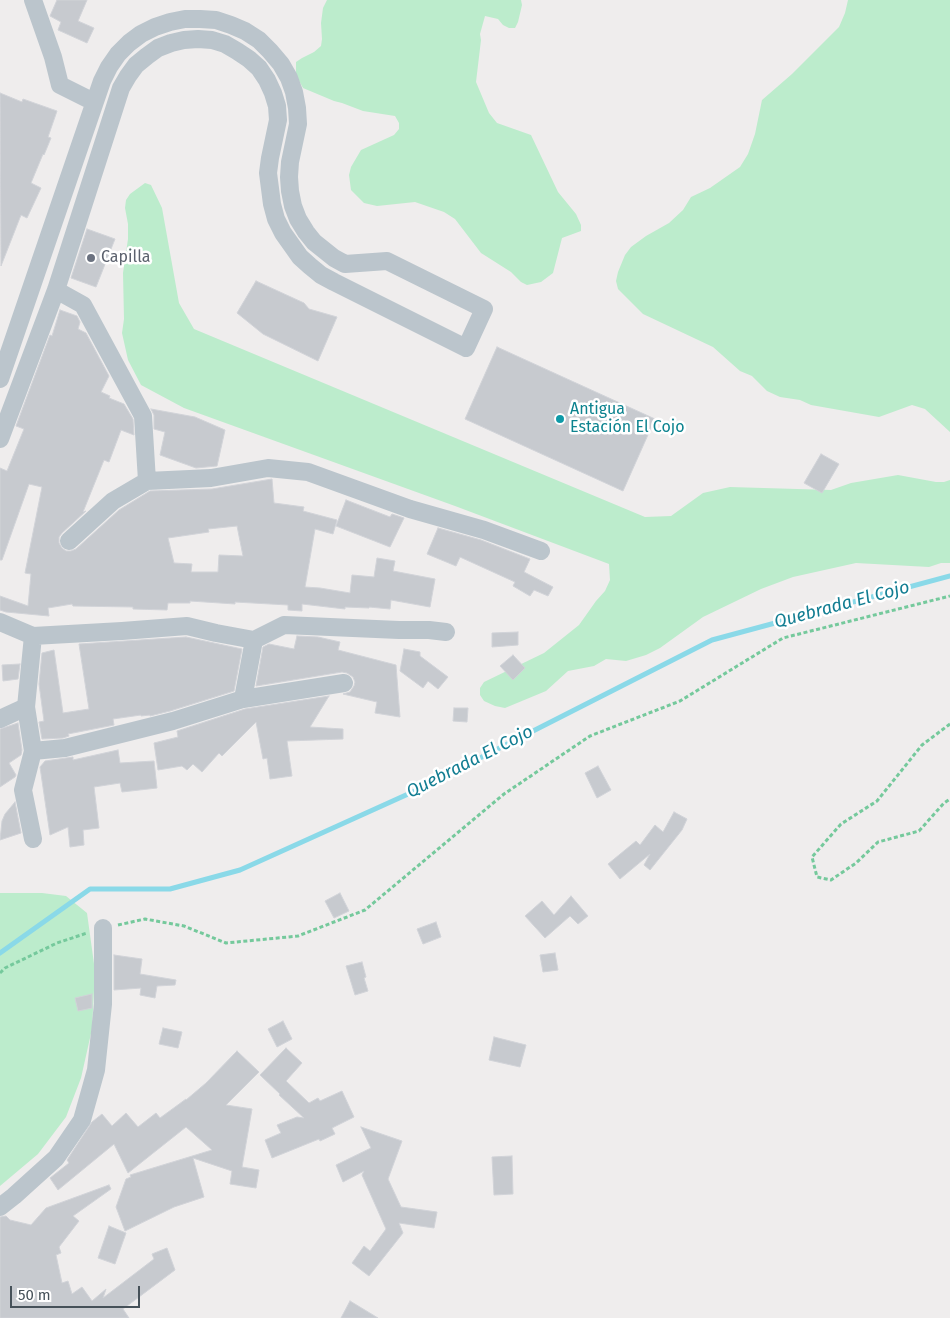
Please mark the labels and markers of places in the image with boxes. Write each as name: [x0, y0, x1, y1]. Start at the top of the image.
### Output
place label: Capilla: [101, 248, 151, 268]
marker: Capilla: [85, 252, 97, 264]
place label: Antigua Estación El Cojo: [570, 400, 685, 438]
marker: Antigua Estación El Cojo: [554, 413, 566, 425]

